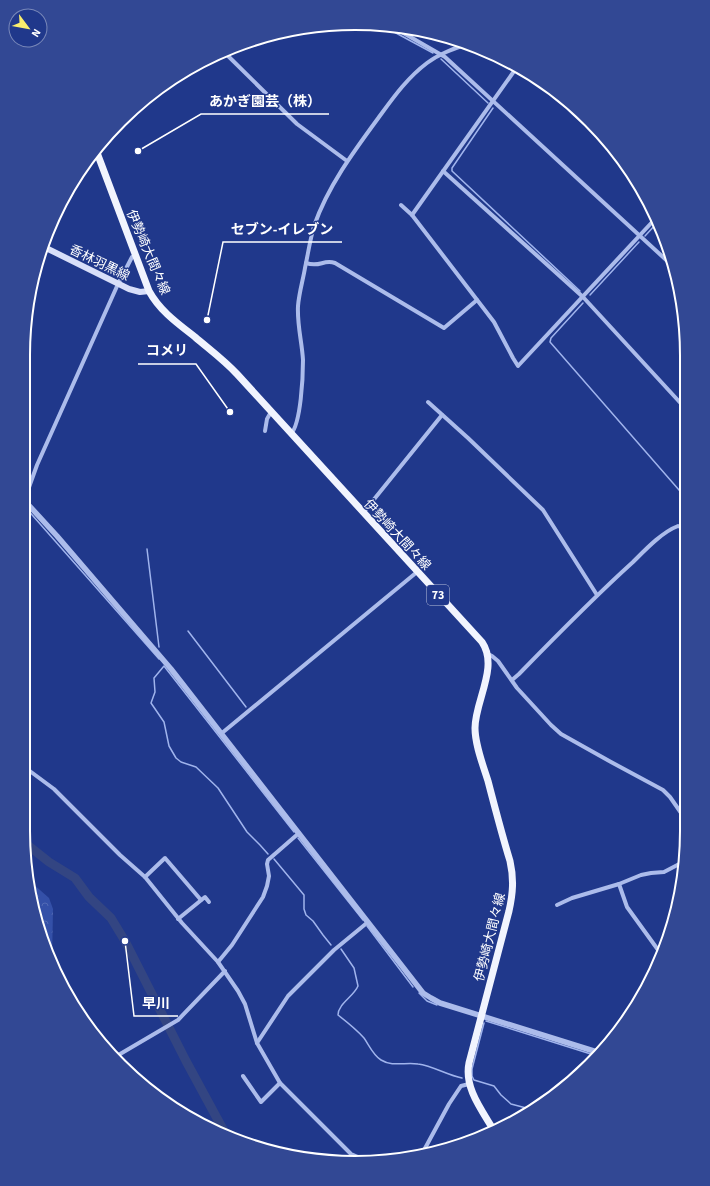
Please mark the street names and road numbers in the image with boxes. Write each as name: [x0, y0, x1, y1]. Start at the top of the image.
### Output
street label: 伊勢崎大間々線: [122, 207, 174, 298]
street label: 香林羽黒線: [66, 241, 133, 285]
street label: 伊勢崎大間々線: [360, 495, 435, 574]
road number: 73: [427, 585, 449, 605]
street label: 伊勢崎大間々線: [470, 891, 510, 984]

